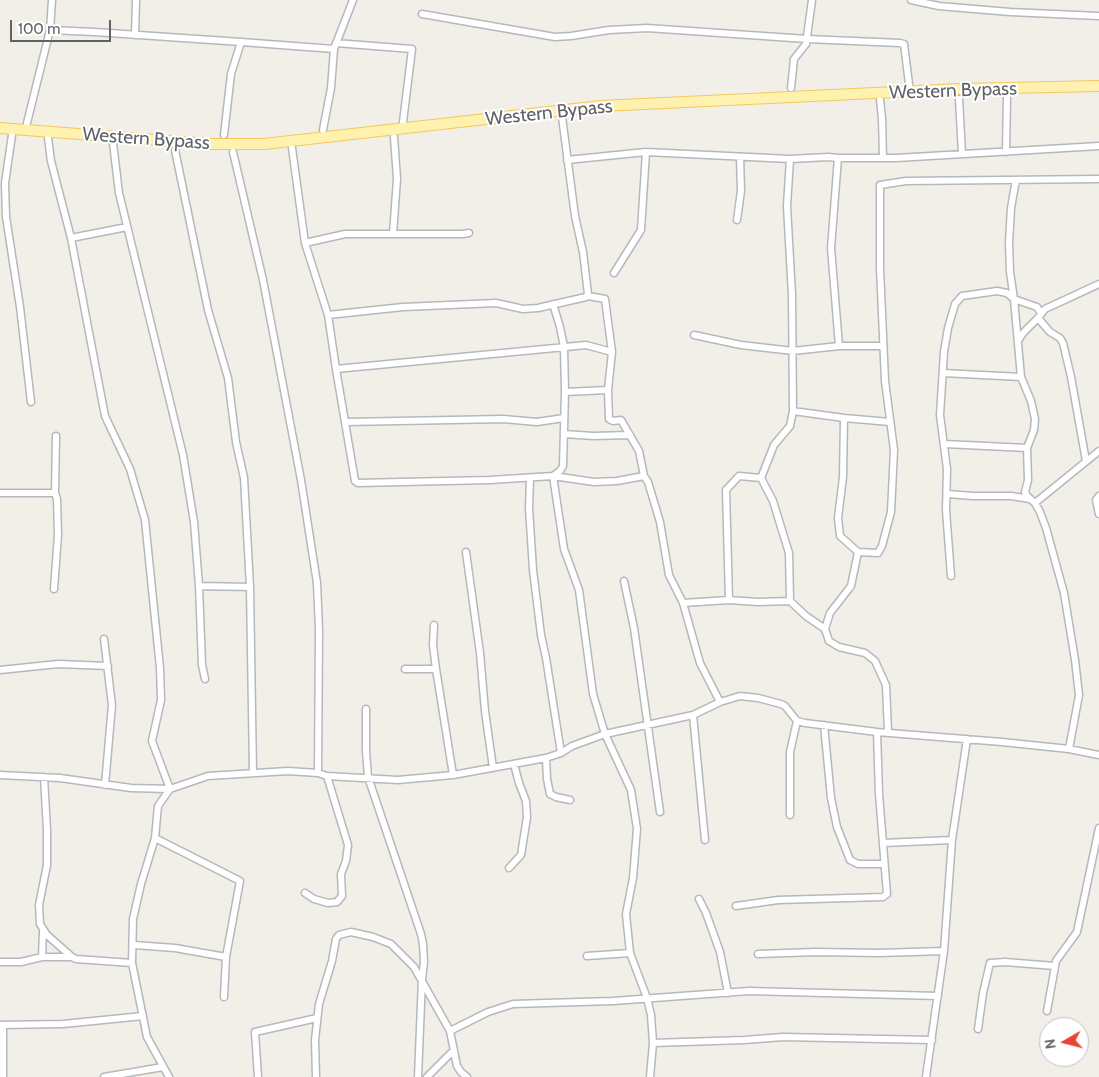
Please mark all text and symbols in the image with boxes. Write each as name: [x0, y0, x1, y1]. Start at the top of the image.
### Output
scale bar: [12, 10, 114, 42]
text: 100 m: [18, 20, 60, 38]
street label: Western Bypass: [889, 77, 1017, 105]
street label: Western Bypass: [484, 95, 614, 131]
street label: Western Bypass: [81, 123, 211, 155]
north arrow: [1039, 1017, 1089, 1067]
text: N: [1041, 1038, 1060, 1050]

